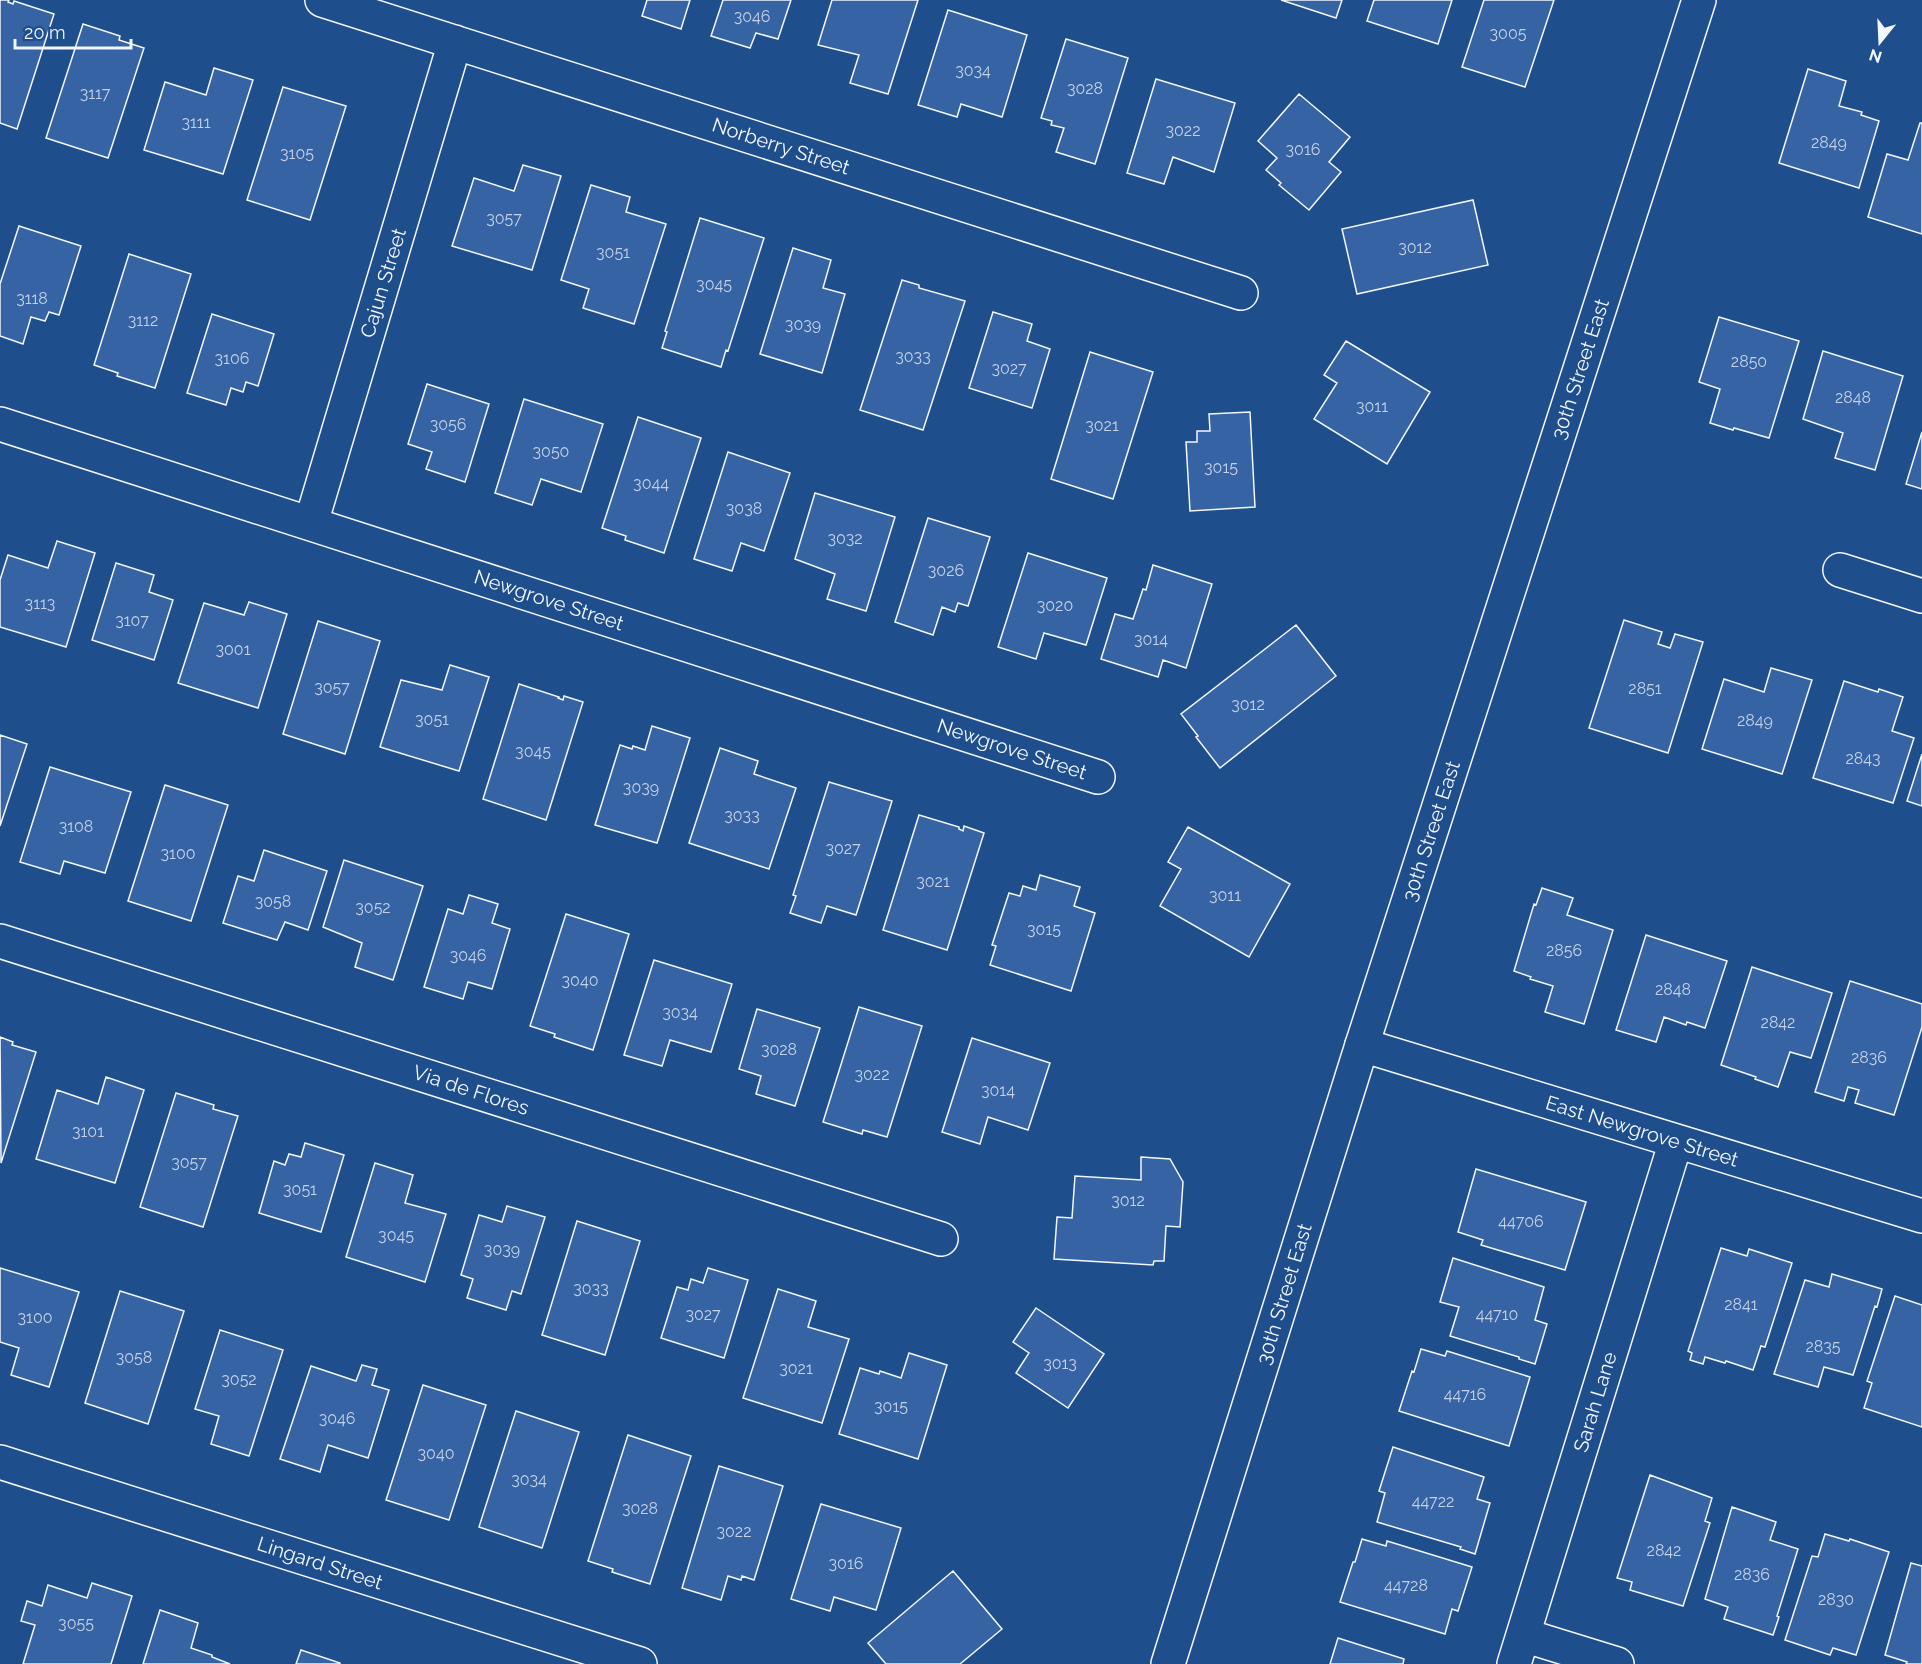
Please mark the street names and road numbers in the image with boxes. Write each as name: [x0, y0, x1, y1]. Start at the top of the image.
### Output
street label: Norberry Street: [709, 112, 853, 180]
street label: Cajun Street: [355, 225, 411, 341]
street label: 30th Street East: [1546, 295, 1614, 442]
street label: Newgrove Street: [471, 565, 627, 636]
street label: Newgrove Street: [934, 714, 1090, 785]
street label: 30th Street East: [1397, 757, 1465, 904]
street label: Via de Flores: [410, 1060, 532, 1120]
street label: East Newgrove Street: [1543, 1090, 1742, 1172]
street label: 30th Street East: [1251, 1220, 1317, 1367]
street label: Sarah Lane: [1568, 1349, 1622, 1455]
street label: Lingard Street: [254, 1531, 386, 1595]

